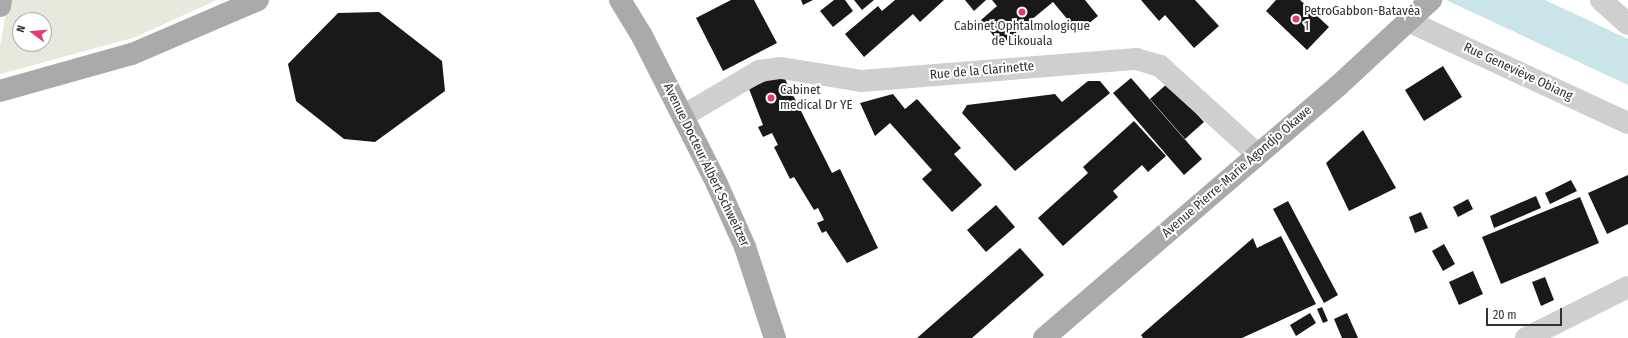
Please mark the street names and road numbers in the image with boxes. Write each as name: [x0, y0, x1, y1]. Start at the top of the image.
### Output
street label: Rue Geneviève Obiang: [1461, 40, 1575, 104]
street label: Rue de la Clarinette: [929, 59, 1035, 83]
street label: Avenue Docteur Albert Schweitzer: [660, 81, 752, 249]
street label: Avenue Pierre-Marie Agondjo Okawe: [1159, 103, 1315, 241]

